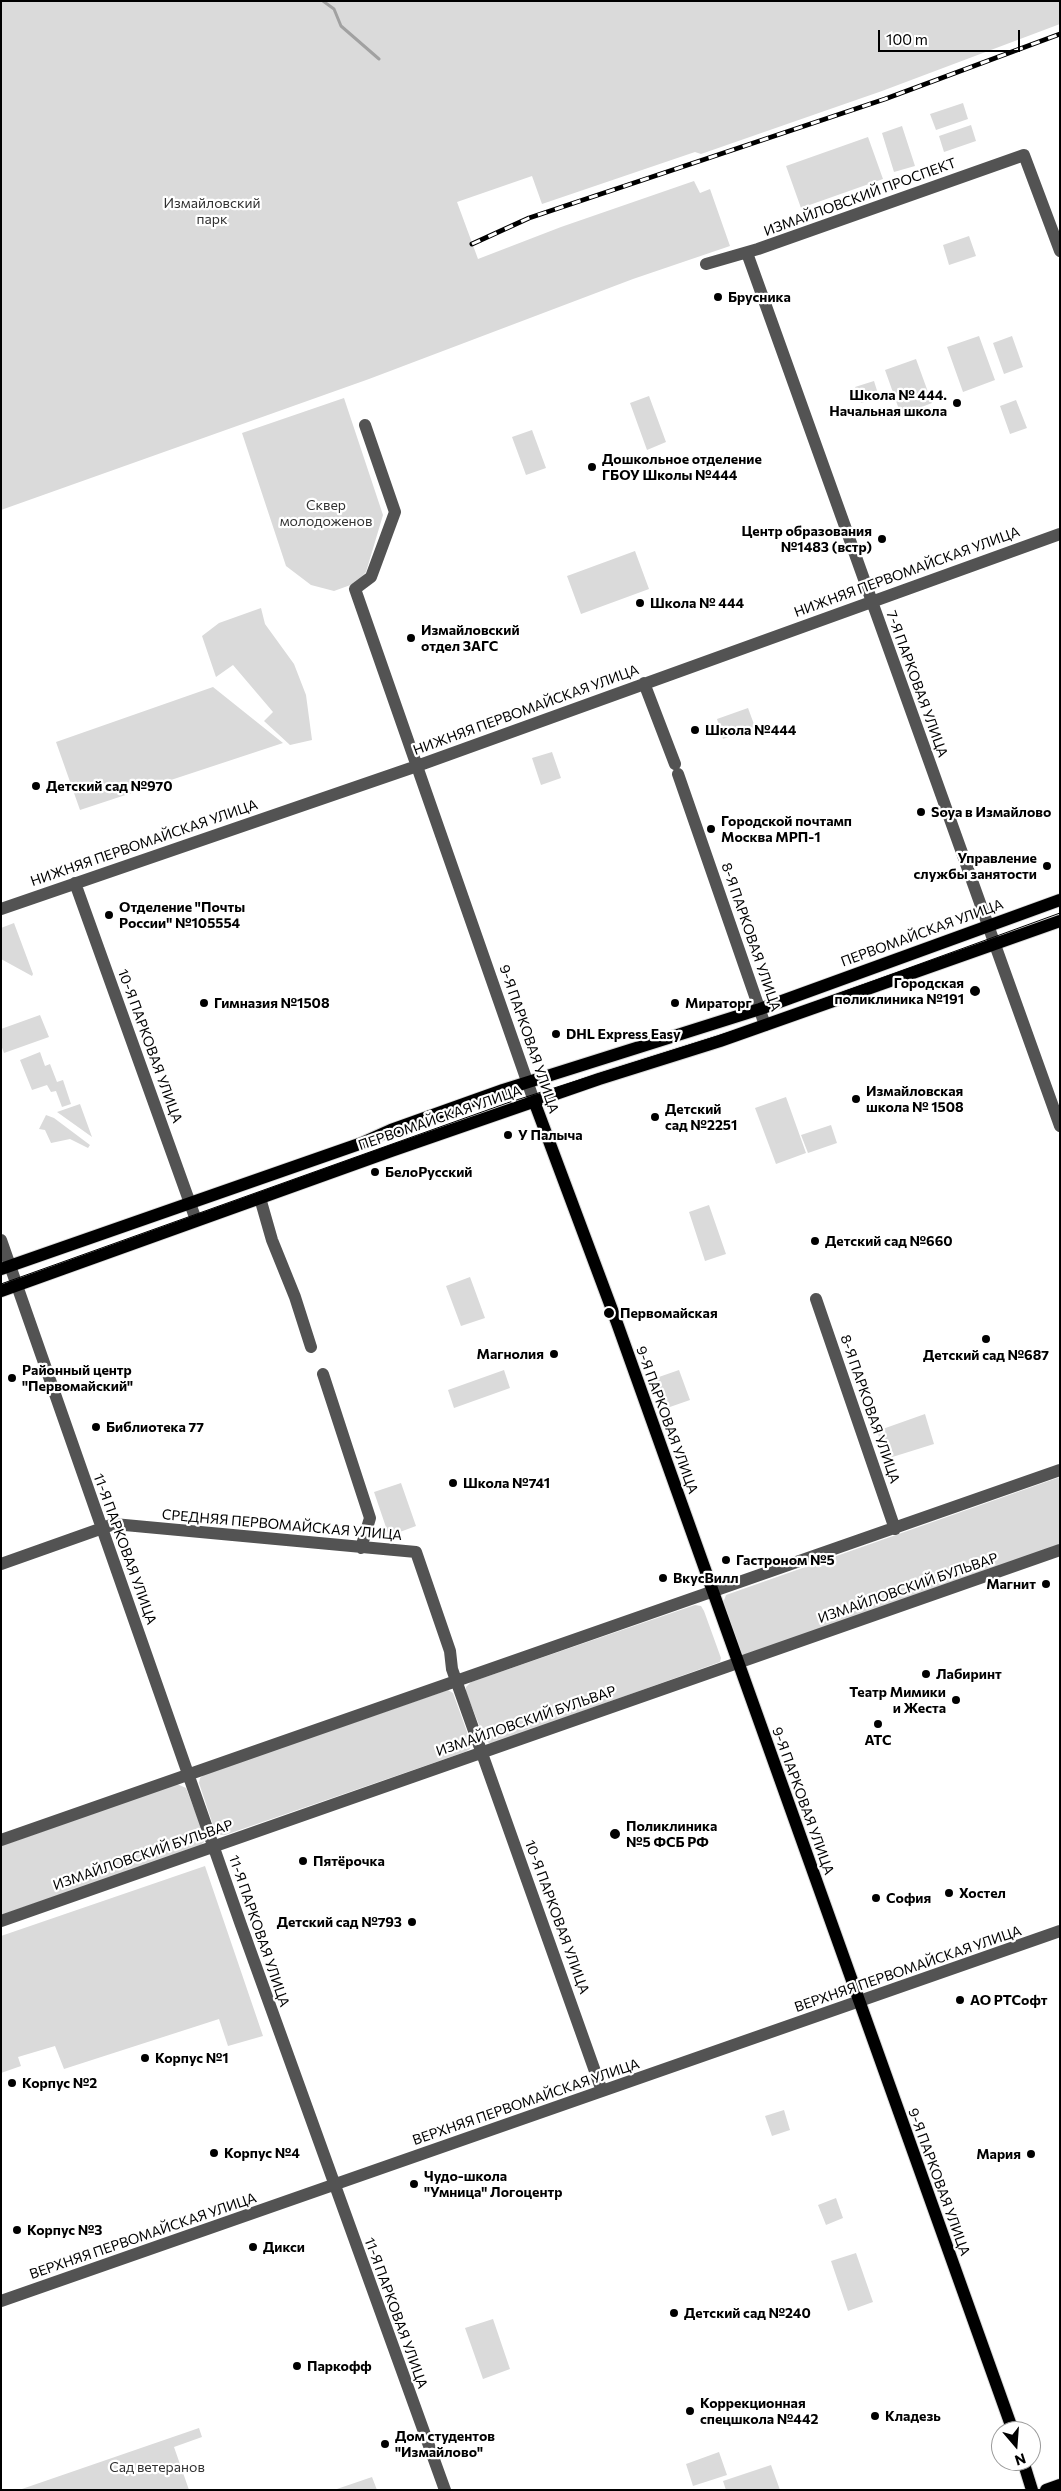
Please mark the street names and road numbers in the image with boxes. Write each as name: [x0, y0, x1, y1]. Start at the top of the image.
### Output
street label: ИЗМАЙЛОВСКИЙ ПРОСПЕКТ: [762, 154, 958, 240]
street label: НИЖНЯЯ ПЕРВОМАЙСКАЯ УЛИЦА: [792, 523, 1022, 621]
street label: 7-Я ПАРКОВАЯ УЛИЦА: [883, 608, 951, 760]
street label: НИЖНЯЯ ПЕРВОМАЙСКАЯ УЛИЦА: [411, 661, 641, 759]
street label: НИЖНЯЯ ПЕРВОМАЙСКАЯ УЛИЦА: [28, 796, 260, 890]
street label: 8-Я ПАРКОВАЯ УЛИЦА: [718, 861, 784, 1013]
street label: ПЕРВОМАЙСКАЯ УЛИЦА: [838, 896, 1006, 970]
street label: 9-Я ПАРКОВАЯ УЛИЦА: [496, 963, 562, 1115]
street label: 10-Я ПАРКОВАЯ УЛИЦА: [114, 967, 186, 1125]
street label: ПЕРВОМАЙСКАЯ УЛИЦА: [356, 1082, 524, 1154]
street label: 8-Я ПАРКОВАЯ УЛИЦА: [837, 1333, 903, 1485]
street label: 9-Я ПАРКОВАЯ УЛИЦА: [632, 1344, 702, 1496]
street label: 11-Я ПАРКОВАЯ УЛИЦА: [90, 1471, 160, 1627]
street label: СРЕДНЯЯ ПЕРВОМАЙСКАЯ УЛИЦА: [161, 1506, 403, 1544]
street label: ИЗМАЙЛОВСКИЙ БУЛЬВАР: [816, 1549, 1000, 1627]
street label: ИЗМАЙЛОВСКИЙ БУЛЬВАР: [434, 1682, 618, 1760]
street label: 9-Я ПАРКОВАЯ УЛИЦА: [768, 1725, 838, 1877]
street label: ИЗМАЙЛОВСКИЙ БУЛЬВАР: [51, 1816, 235, 1894]
street label: 10-Я ПАРКОВАЯ УЛИЦА: [521, 1838, 593, 1996]
street label: 11-Я ПАРКОВАЯ УЛИЦА: [225, 1853, 293, 2009]
street label: ВЕРХНЯЯ ПЕРВОМАЙСКАЯ УЛИЦА: [792, 1922, 1024, 2016]
street label: ВЕРХНЯЯ ПЕРВОМАЙСКАЯ УЛИЦА: [410, 2055, 642, 2149]
street label: 9-Я ПАРКОВАЯ УЛИЦА: [904, 2106, 974, 2258]
street label: ВЕРХНЯЯ ПЕРВОМАЙСКАЯ УЛИЦА: [27, 2189, 259, 2283]
street label: 11-Я ПАРКОВАЯ УЛИЦА: [361, 2235, 431, 2391]

